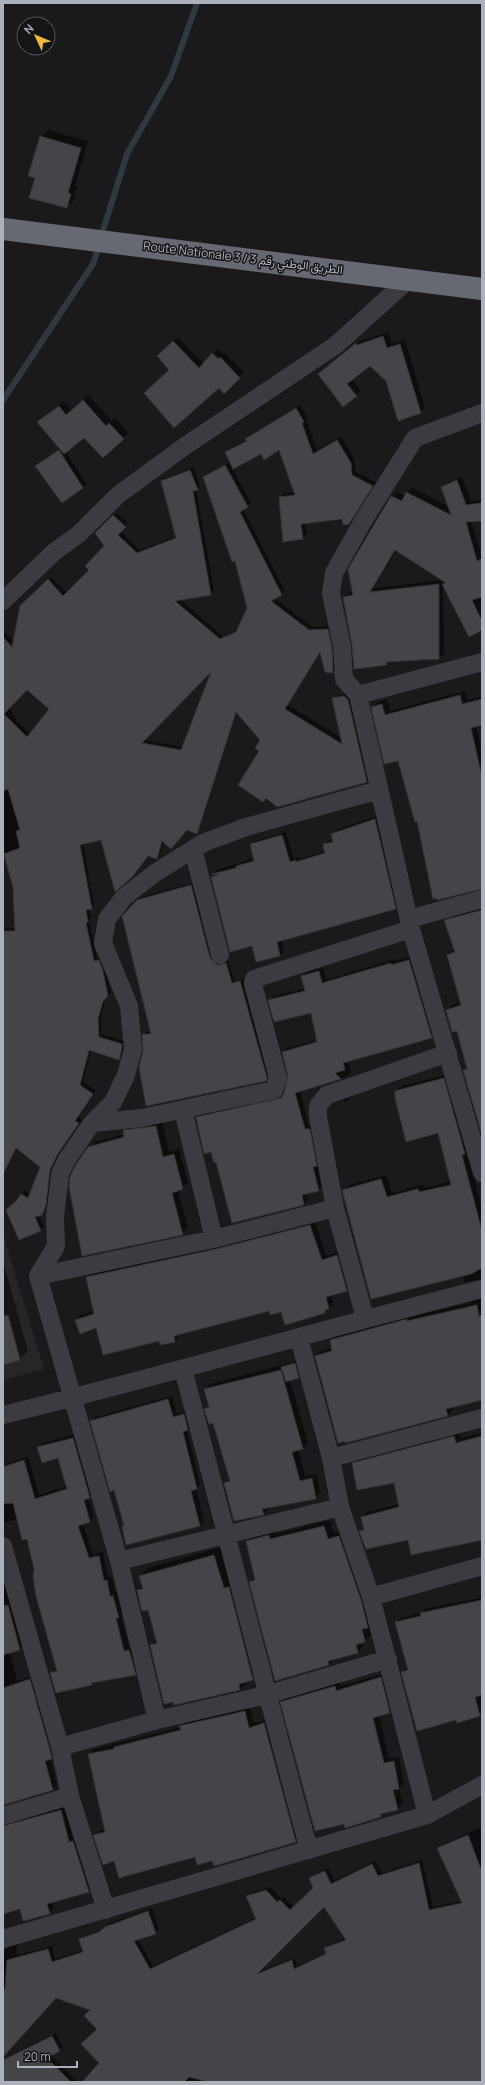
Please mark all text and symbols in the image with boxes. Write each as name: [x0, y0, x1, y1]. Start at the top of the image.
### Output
north arrow: [16, 16, 56, 56]
text: N: [20, 21, 37, 37]
street label: Route Nationale 3 / الطريق الوطني رقم 3: [142, 237, 344, 280]
scale bar: [18, 2043, 77, 2069]
text: 20 m: [24, 2048, 51, 2065]

